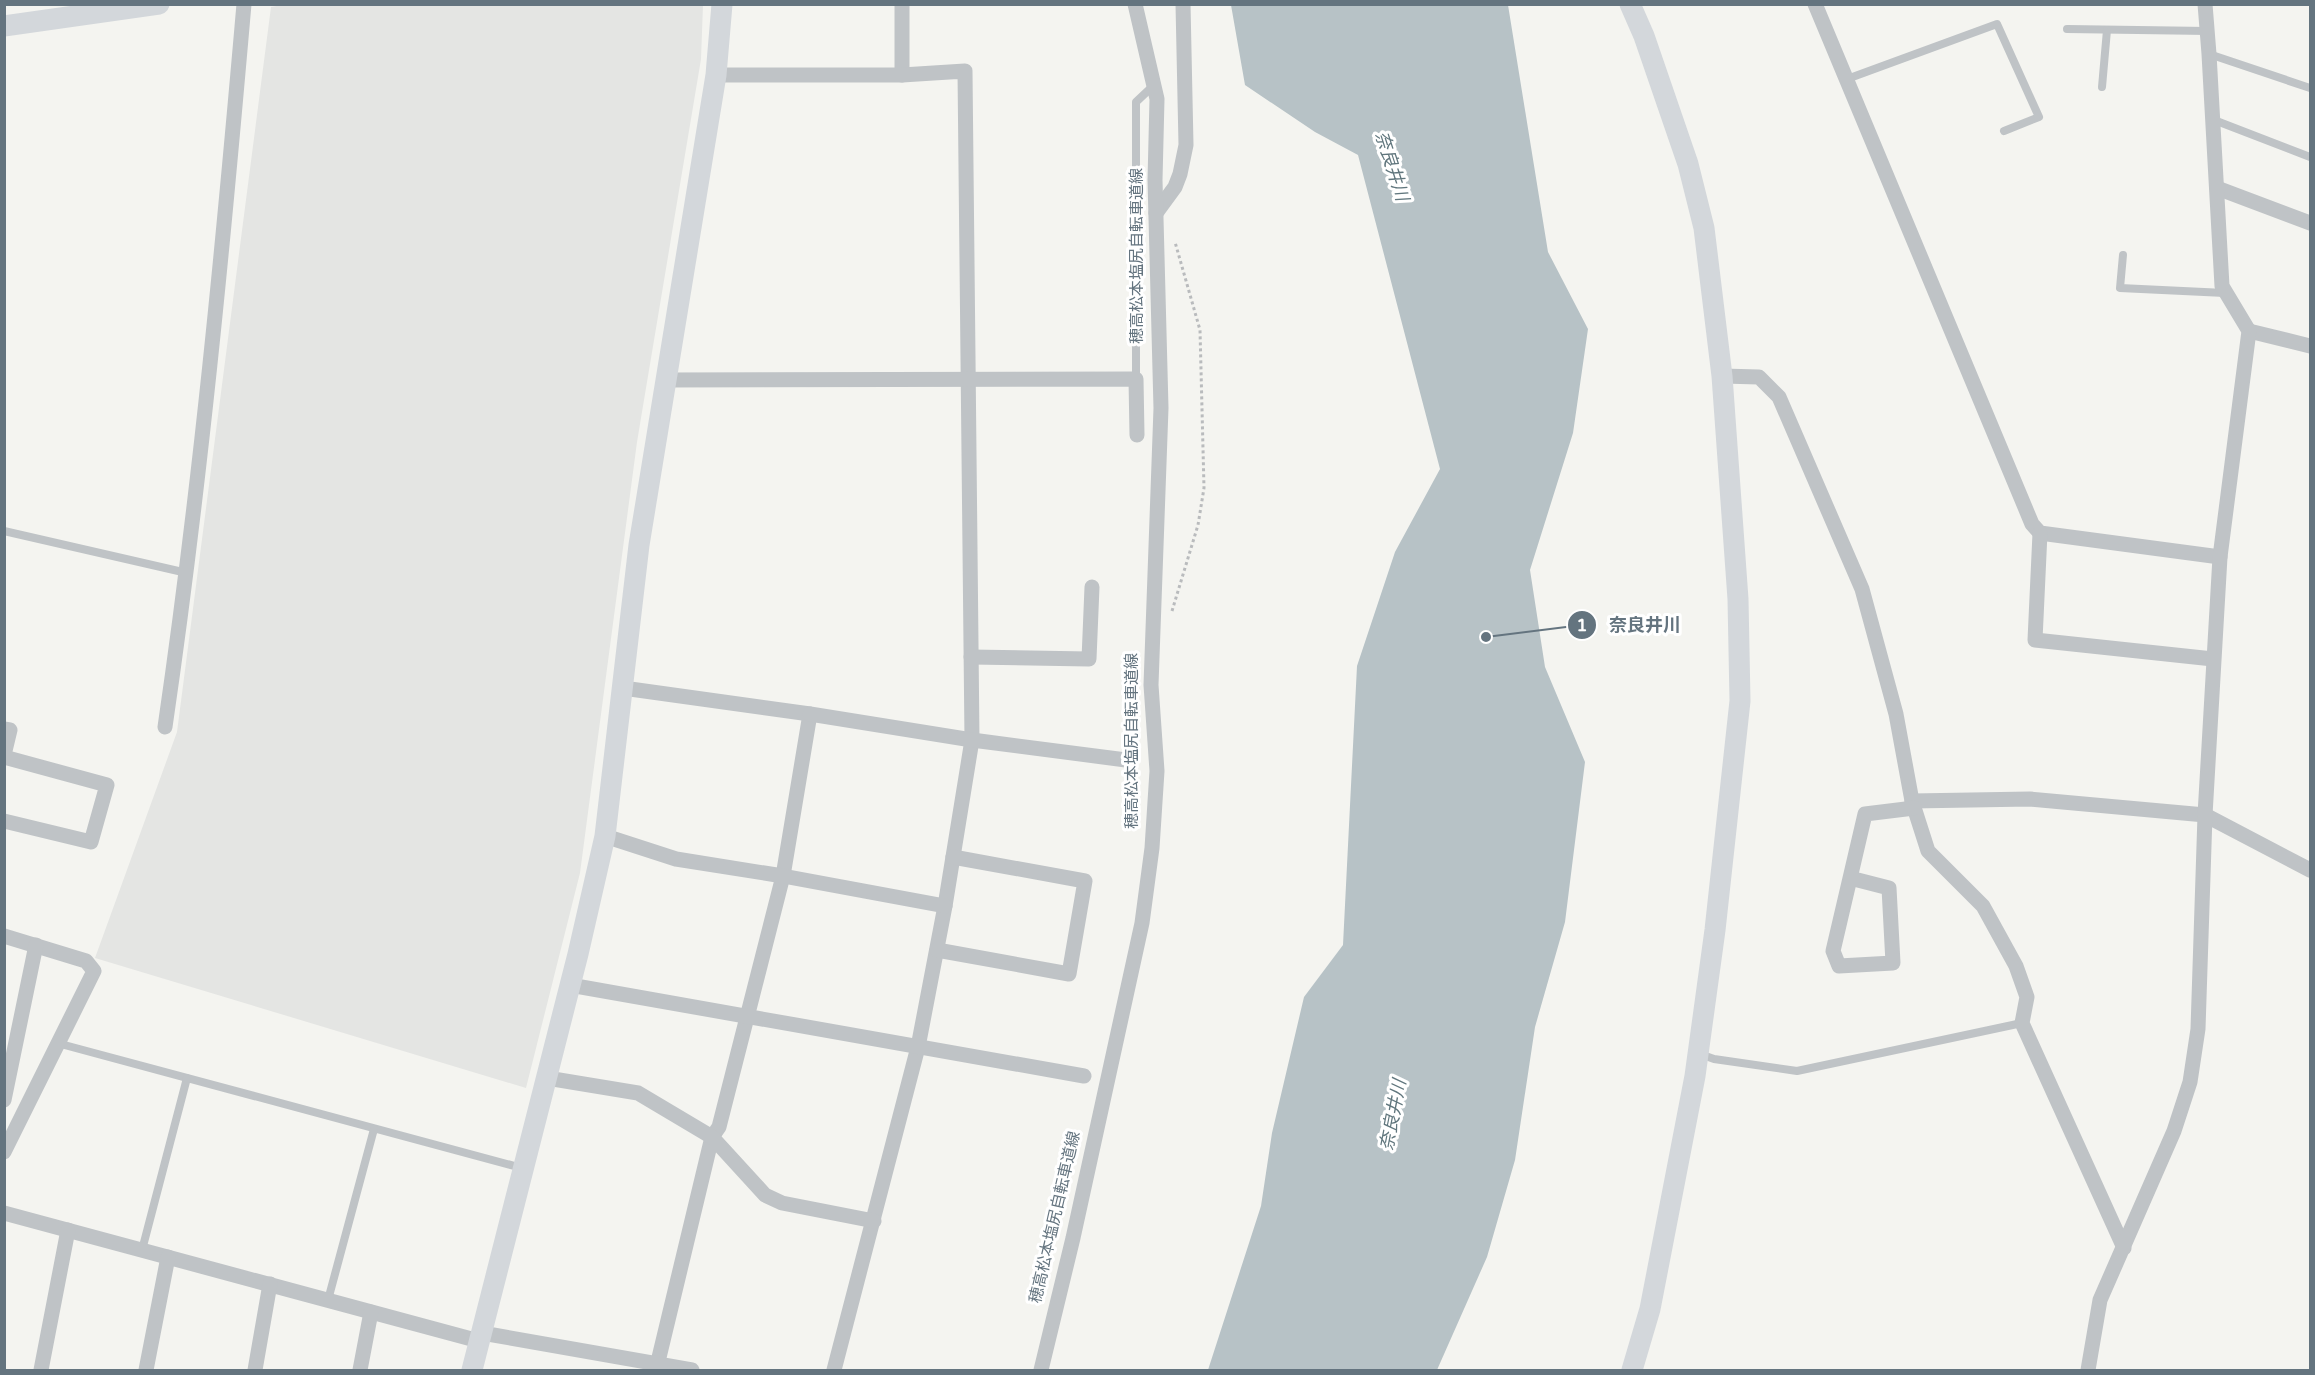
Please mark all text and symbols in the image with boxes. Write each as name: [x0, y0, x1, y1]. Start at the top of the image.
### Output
water label: 奈良井川: [1370, 128, 1414, 206]
street label: 穂高松本塩尻自転車道線: [1127, 168, 1147, 344]
callout: 奈良井川: [1567, 607, 1693, 643]
text: 1: [1576, 614, 1588, 636]
text: 奈良井川: [1609, 614, 1681, 636]
street label: 穂高松本塩尻自転車道線: [1122, 653, 1142, 829]
water label: 奈良井川: [1375, 1076, 1411, 1152]
street label: 穂高松本塩尻自転車道線: [1025, 1129, 1085, 1305]

